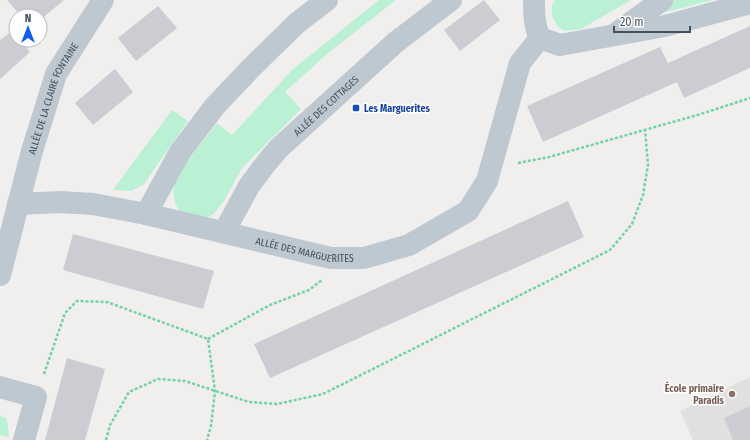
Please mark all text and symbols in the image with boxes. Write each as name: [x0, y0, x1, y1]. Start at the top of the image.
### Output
north arrow: [8, 8, 48, 48]
scale bar: [614, 8, 690, 34]
text: N: [25, 12, 31, 25]
text: 20 m: [620, 15, 644, 29]
street label: ALLÉE DE LA CLAIRE FONTAINE: [26, 40, 82, 156]
street label: ALLÉE DES COTTAGES: [291, 74, 362, 139]
marker: Les Marguerites: [351, 103, 361, 113]
place label: Les Marguerites: [364, 103, 430, 115]
street label: ALLÉE DES MARGUERITES: [254, 235, 354, 265]
place label: École primaire Paradis: [665, 381, 725, 407]
marker: École primaire Paradis: [727, 389, 737, 399]

